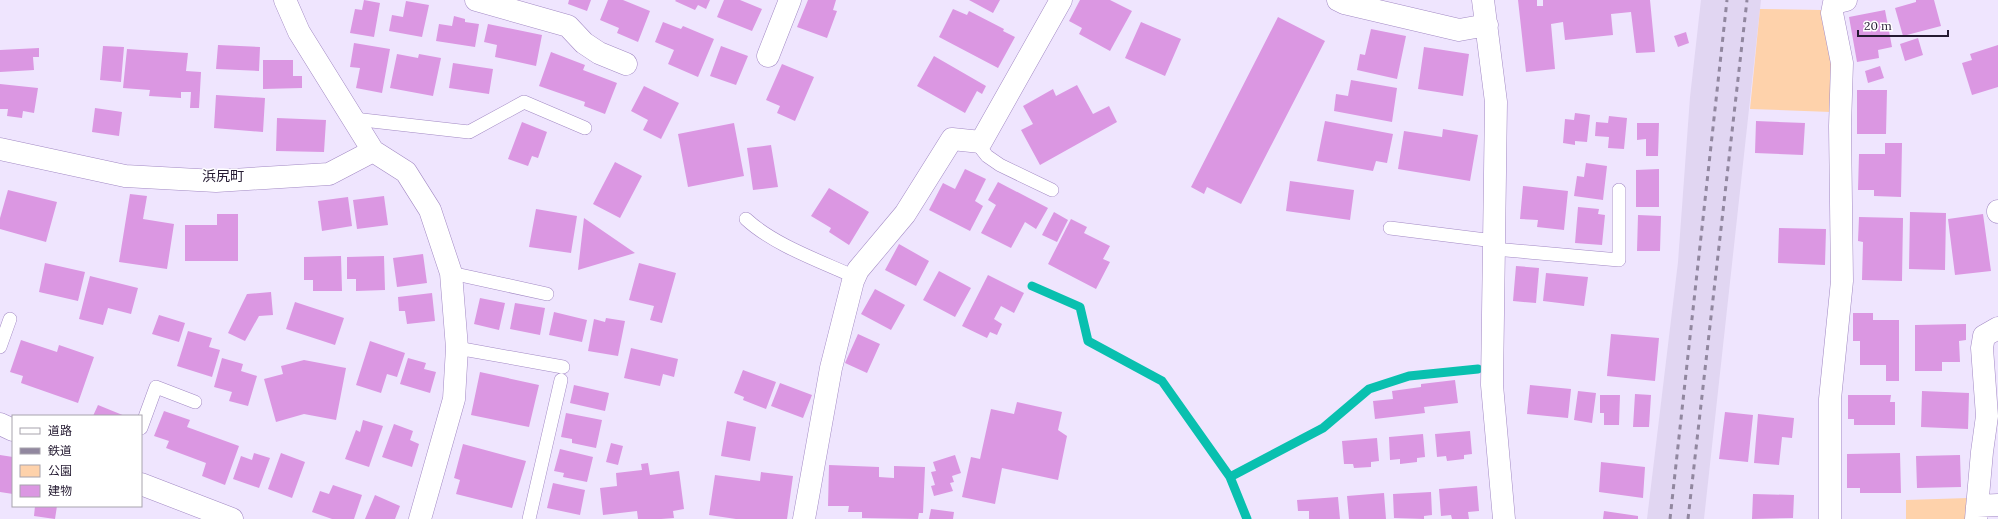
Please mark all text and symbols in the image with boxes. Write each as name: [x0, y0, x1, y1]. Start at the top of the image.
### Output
scale bar: [1858, 12, 1948, 38]
text: 20 m: [1864, 18, 1892, 33]
district label: 浜尻町: [202, 167, 244, 185]
legend: [12, 415, 142, 507]
text: 道路: [48, 423, 72, 438]
text: 鉄道: [48, 443, 72, 458]
text: 公園: [48, 463, 72, 478]
text: 建物: [48, 483, 72, 498]

